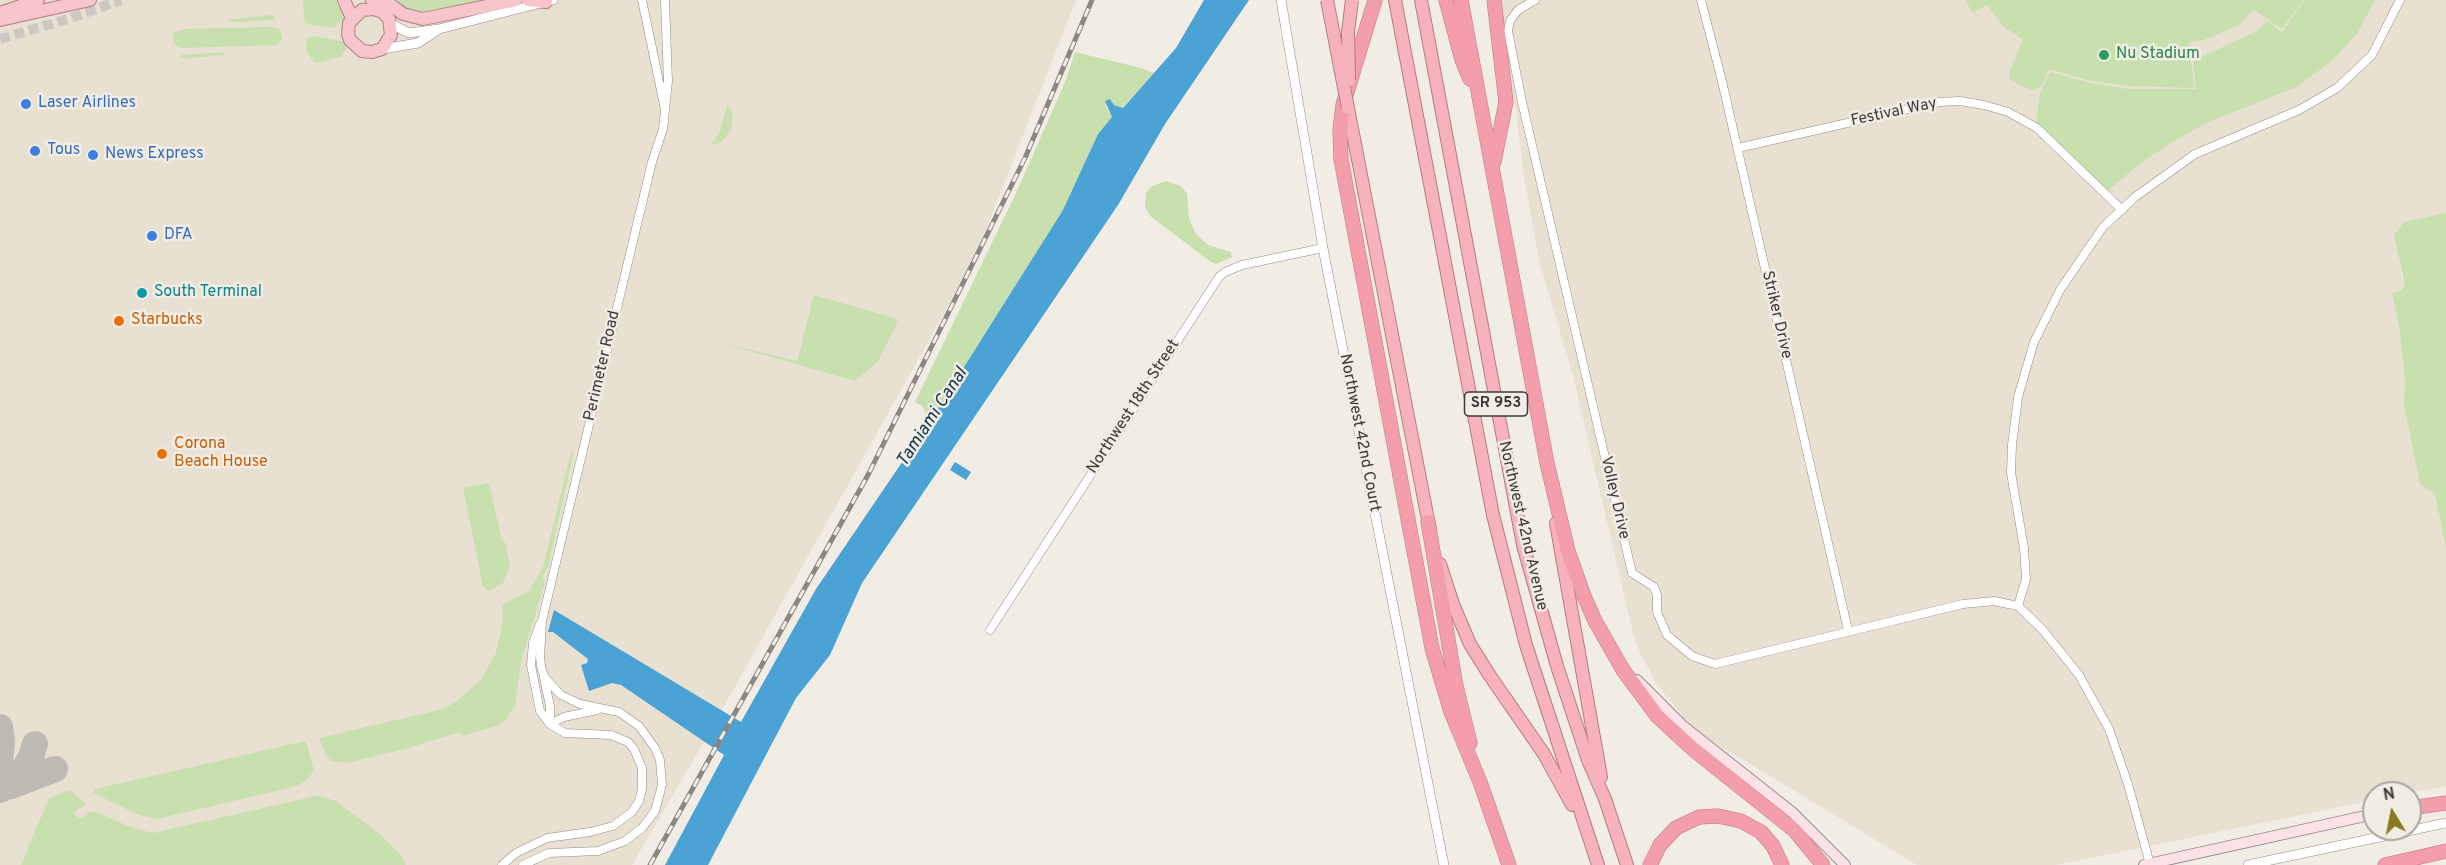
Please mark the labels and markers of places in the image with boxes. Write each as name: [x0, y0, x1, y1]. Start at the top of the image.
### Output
place label: Nu Stadium: [2116, 45, 2200, 65]
marker: Nu Stadium: [2097, 48, 2111, 62]
place label: Laser Airlines: [38, 94, 136, 114]
marker: Laser Airlines: [19, 97, 33, 111]
place label: Tous: [47, 141, 80, 161]
marker: Tous: [28, 144, 42, 158]
place label: News Express: [105, 145, 204, 165]
marker: News Express: [86, 148, 100, 162]
place label: DFA: [164, 226, 193, 246]
marker: DFA: [145, 229, 159, 243]
place label: South Terminal: [154, 283, 262, 303]
marker: South Terminal: [135, 286, 149, 300]
place label: Starbucks: [131, 311, 203, 331]
marker: Starbucks: [112, 314, 126, 328]
place label: Corona Beach House: [174, 435, 268, 473]
marker: Corona Beach House: [155, 447, 169, 461]

